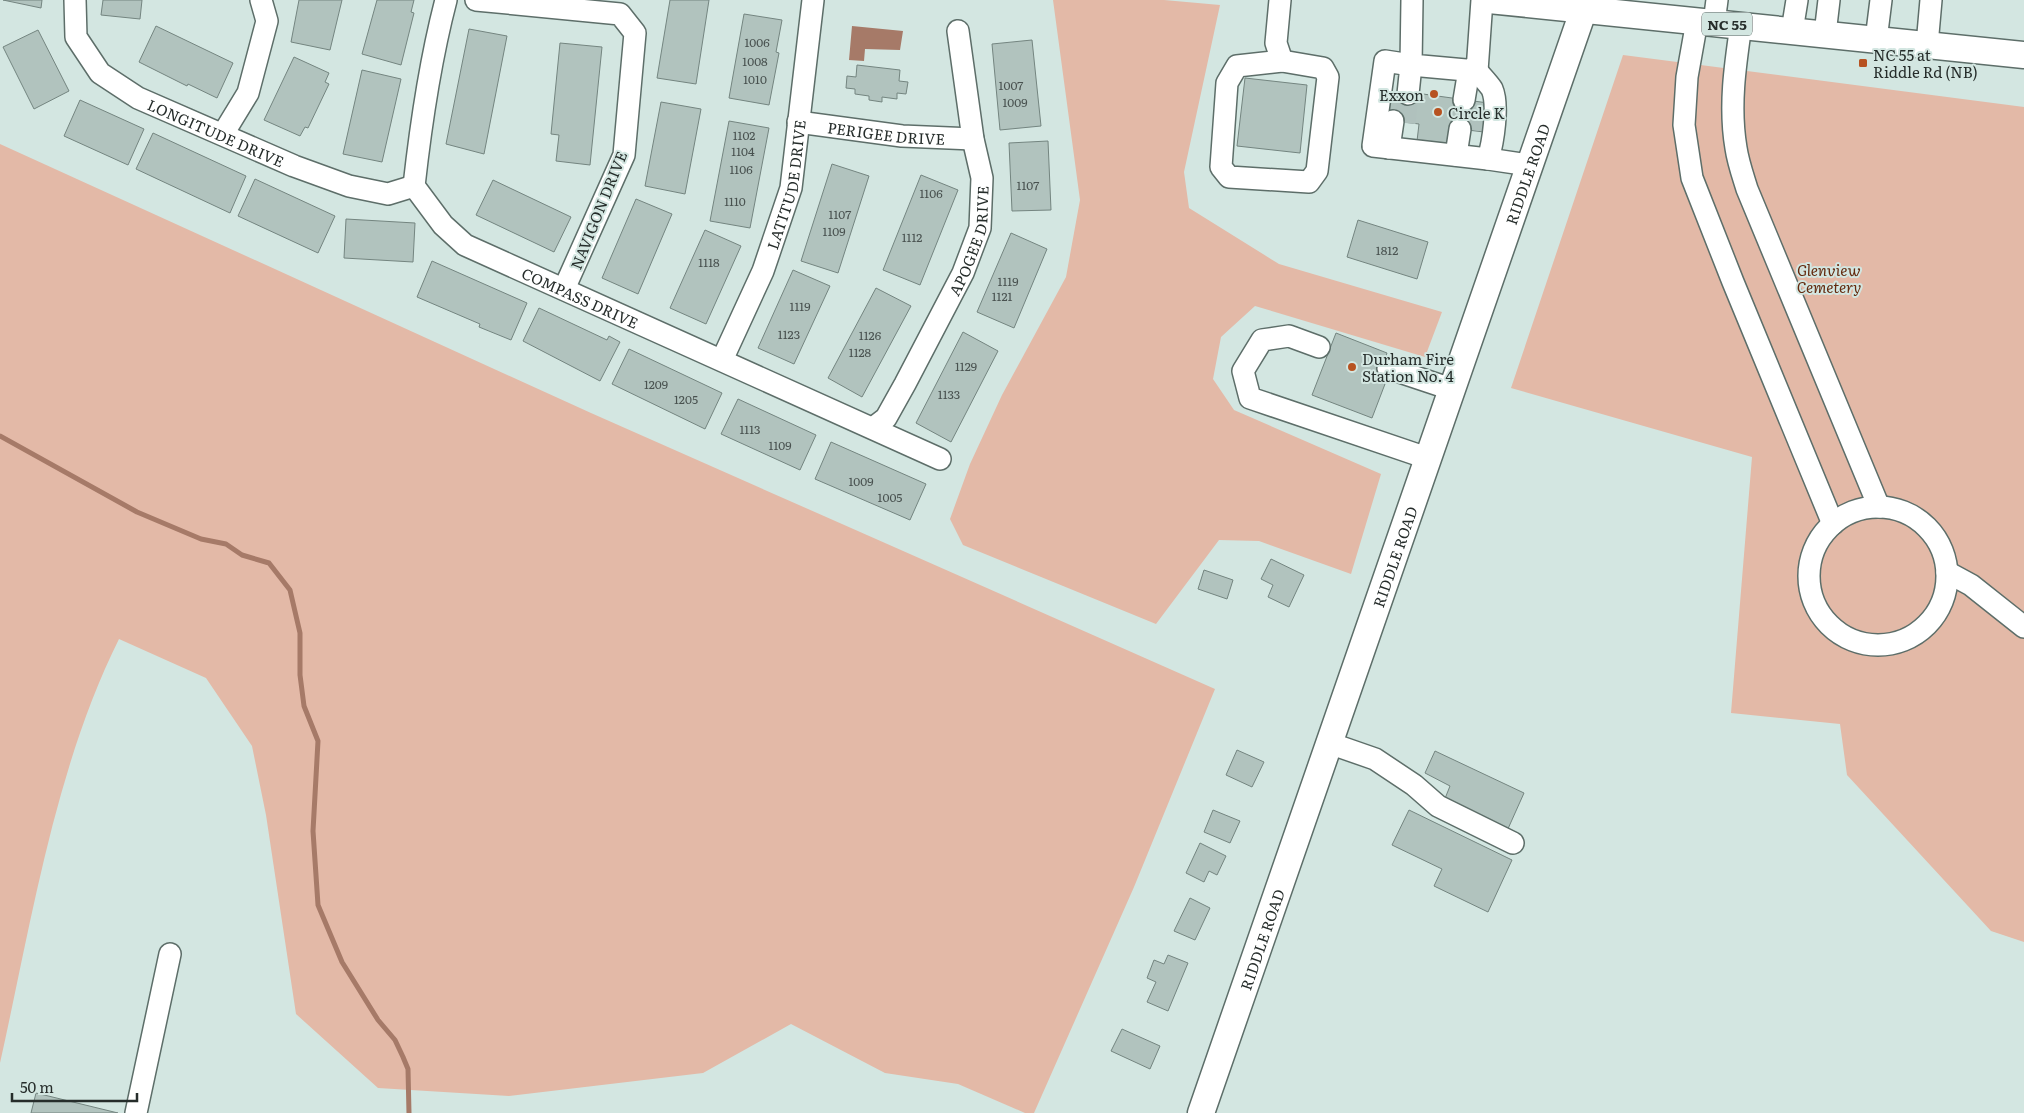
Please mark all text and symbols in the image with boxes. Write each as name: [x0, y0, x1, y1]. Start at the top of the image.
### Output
road number: NC 55: [1702, 12, 1752, 36]
house number: 1006: [744, 33, 770, 51]
place label: NC 55 at Riddle Rd (NB): [1873, 43, 1978, 83]
house number: 1008: [742, 52, 768, 70]
marker: NC 55 at Riddle Rd (NB): [1857, 57, 1869, 69]
house number: 1010: [743, 70, 767, 88]
house number: 1007: [999, 76, 1023, 94]
place label: Exxon: [1379, 83, 1424, 106]
marker: Exxon: [1428, 88, 1440, 100]
street label: LONGITUDE DRIVE: [144, 92, 288, 172]
house number: 1009: [1002, 93, 1028, 111]
place label: Circle K: [1448, 101, 1505, 124]
marker: Circle K: [1432, 106, 1444, 118]
street label: PERIGEE DRIVE: [826, 115, 946, 149]
street label: LATITUDE DRIVE: [760, 118, 810, 252]
street label: RIDDLE ROAD: [1499, 120, 1555, 228]
house number: 1102: [733, 126, 755, 144]
house number: 1104: [731, 142, 755, 160]
street label: NAVIGON DRIVE: [564, 147, 632, 273]
house number: 1106: [729, 160, 753, 178]
house number: 1107: [1017, 176, 1039, 194]
house number: 1106: [919, 184, 943, 202]
street label: APOGEE DRIVE: [942, 185, 993, 299]
house number: 1110: [724, 192, 746, 210]
house number: 1107: [829, 205, 851, 223]
house number: 1109: [823, 222, 845, 240]
house number: 1112: [902, 228, 922, 246]
house number: 1812: [1376, 241, 1398, 259]
house number: 1118: [698, 253, 720, 271]
park label: Glenview Cemetery: [1797, 258, 1861, 298]
street label: COMPASS DRIVE: [519, 261, 643, 333]
house number: 1119: [998, 272, 1018, 290]
house number: 1121: [992, 287, 1012, 305]
house number: 1119: [790, 297, 810, 315]
house number: 1123: [778, 325, 800, 343]
house number: 1126: [859, 326, 882, 344]
house number: 1128: [849, 343, 872, 361]
place label: Durham Fire Station No. 4: [1362, 347, 1454, 387]
house number: 1129: [955, 357, 977, 375]
marker: Durham Fire Station No. 4: [1346, 361, 1358, 373]
house number: 1209: [644, 375, 668, 393]
house number: 1133: [938, 385, 960, 403]
house number: 1205: [674, 390, 698, 408]
house number: 1113: [739, 420, 761, 438]
house number: 1109: [769, 436, 791, 454]
house number: 1009: [848, 472, 874, 490]
house number: 1005: [878, 488, 902, 506]
street label: RIDDLE ROAD: [1366, 503, 1422, 610]
street label: RIDDLE ROAD: [1233, 885, 1289, 993]
scale bar: [12, 1070, 138, 1102]
text: 50 m: [20, 1075, 54, 1098]

